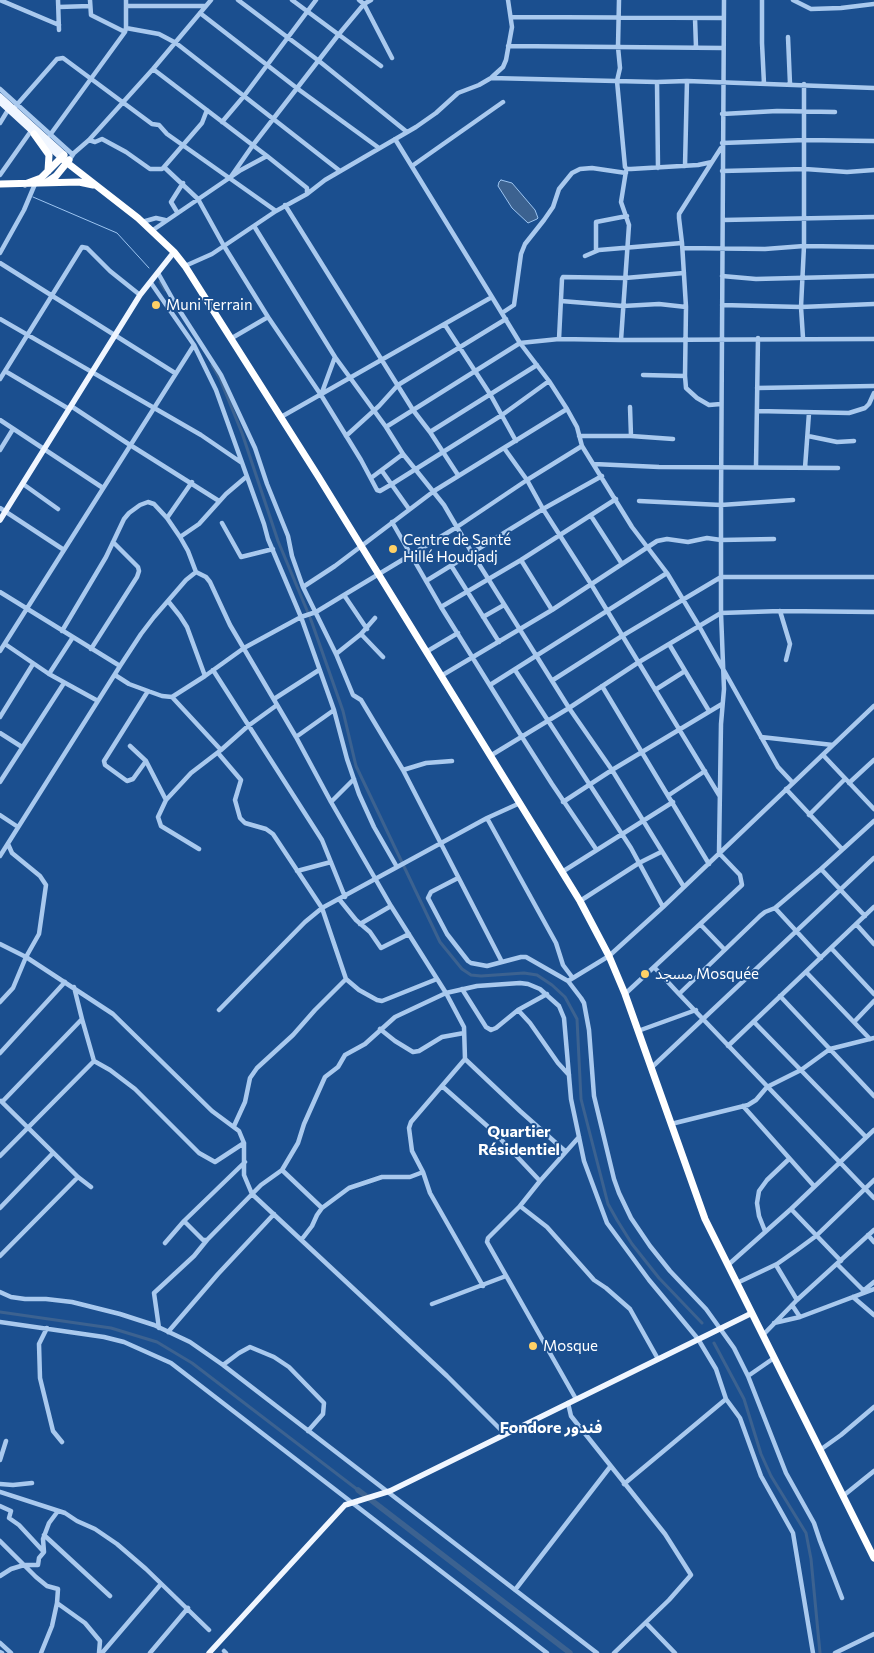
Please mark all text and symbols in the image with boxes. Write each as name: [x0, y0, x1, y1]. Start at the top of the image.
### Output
place label: Muni Terrain: [166, 296, 253, 314]
marker: Muni Terrain: [150, 299, 162, 311]
place label: Centre de Santé Hillé Houdjadj: [403, 531, 511, 566]
marker: Centre de Santé Hillé Houdjadj: [387, 543, 399, 555]
place label: مسجد Mosquée: [655, 965, 759, 983]
marker: مسجد Mosquée: [639, 968, 651, 980]
district label: Quartier Résidentiel: [478, 1122, 560, 1160]
place label: Mosque: [543, 1337, 598, 1355]
marker: Mosque: [527, 1340, 539, 1352]
district label: Fondore فندور: [500, 1418, 602, 1438]

